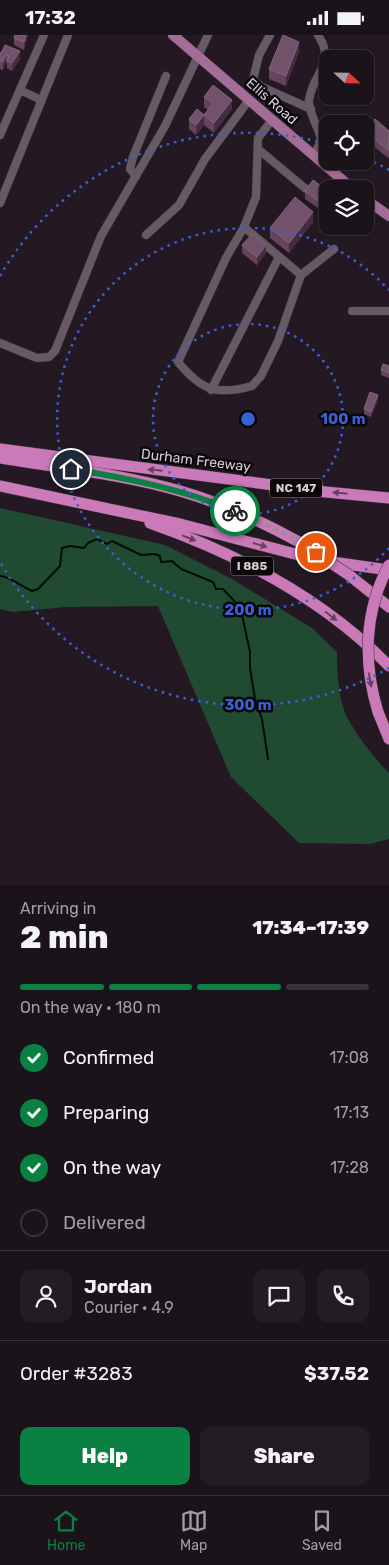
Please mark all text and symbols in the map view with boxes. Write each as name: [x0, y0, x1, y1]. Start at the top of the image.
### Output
text: 17:32: [25, 6, 76, 29]
north arrow: [319, 50, 374, 105]
map controls: [319, 50, 374, 235]
street label: Ellis Road: [243, 74, 301, 128]
button: locate: [319, 115, 374, 170]
button: layers: [319, 180, 374, 235]
centre of rings: [239, 410, 257, 428]
text: 100 m: [321, 410, 365, 428]
street label: Durham Freeway: [140, 445, 252, 476]
pin: [50, 448, 92, 490]
icon: home: [57, 455, 85, 483]
one-way arrow: [146, 466, 162, 474]
road number: NC 147: [270, 478, 322, 497]
courier: [210, 486, 260, 536]
one-way arrow: [332, 489, 348, 497]
icon: bike: [221, 497, 249, 525]
pin: [295, 531, 337, 573]
one-way arrow: [182, 534, 197, 542]
icon: bag: [302, 538, 330, 566]
one-way arrow: [252, 542, 267, 550]
road number: I 885: [231, 557, 273, 575]
text: 200 m: [224, 601, 272, 619]
one-way arrow: [324, 611, 338, 621]
one-way arrow: [366, 672, 374, 688]
text: 300 m: [224, 696, 272, 714]
text: Arriving in: [20, 899, 96, 918]
text: 17:34–17:39: [252, 916, 369, 939]
text: 2 min: [20, 918, 109, 956]
text: On the way · 180 m: [20, 998, 161, 1017]
icon: check: [20, 1044, 48, 1072]
text: Confirmed: [63, 1046, 154, 1069]
text: 17:08: [330, 1048, 369, 1067]
icon: check: [20, 1099, 48, 1127]
text: Preparing: [63, 1101, 149, 1124]
text: 17:13: [333, 1103, 369, 1122]
icon: check: [20, 1154, 48, 1182]
text: On the way: [63, 1156, 161, 1179]
text: 17:28: [330, 1158, 369, 1177]
text: Delivered: [63, 1211, 146, 1234]
button: person: [20, 1270, 72, 1322]
button: chat: [253, 1270, 305, 1322]
button: phone: [317, 1270, 369, 1322]
text: Jordan: [84, 1275, 152, 1298]
text: Courier · 4.9: [84, 1298, 174, 1317]
text: Order #3283: [20, 1362, 133, 1385]
text: $37.52: [304, 1362, 369, 1385]
button: Help: [20, 1427, 190, 1485]
button: Share: [200, 1427, 369, 1485]
tab: Home: [47, 1507, 85, 1554]
tab: Map: [180, 1507, 208, 1554]
tab: Saved: [302, 1507, 342, 1554]

